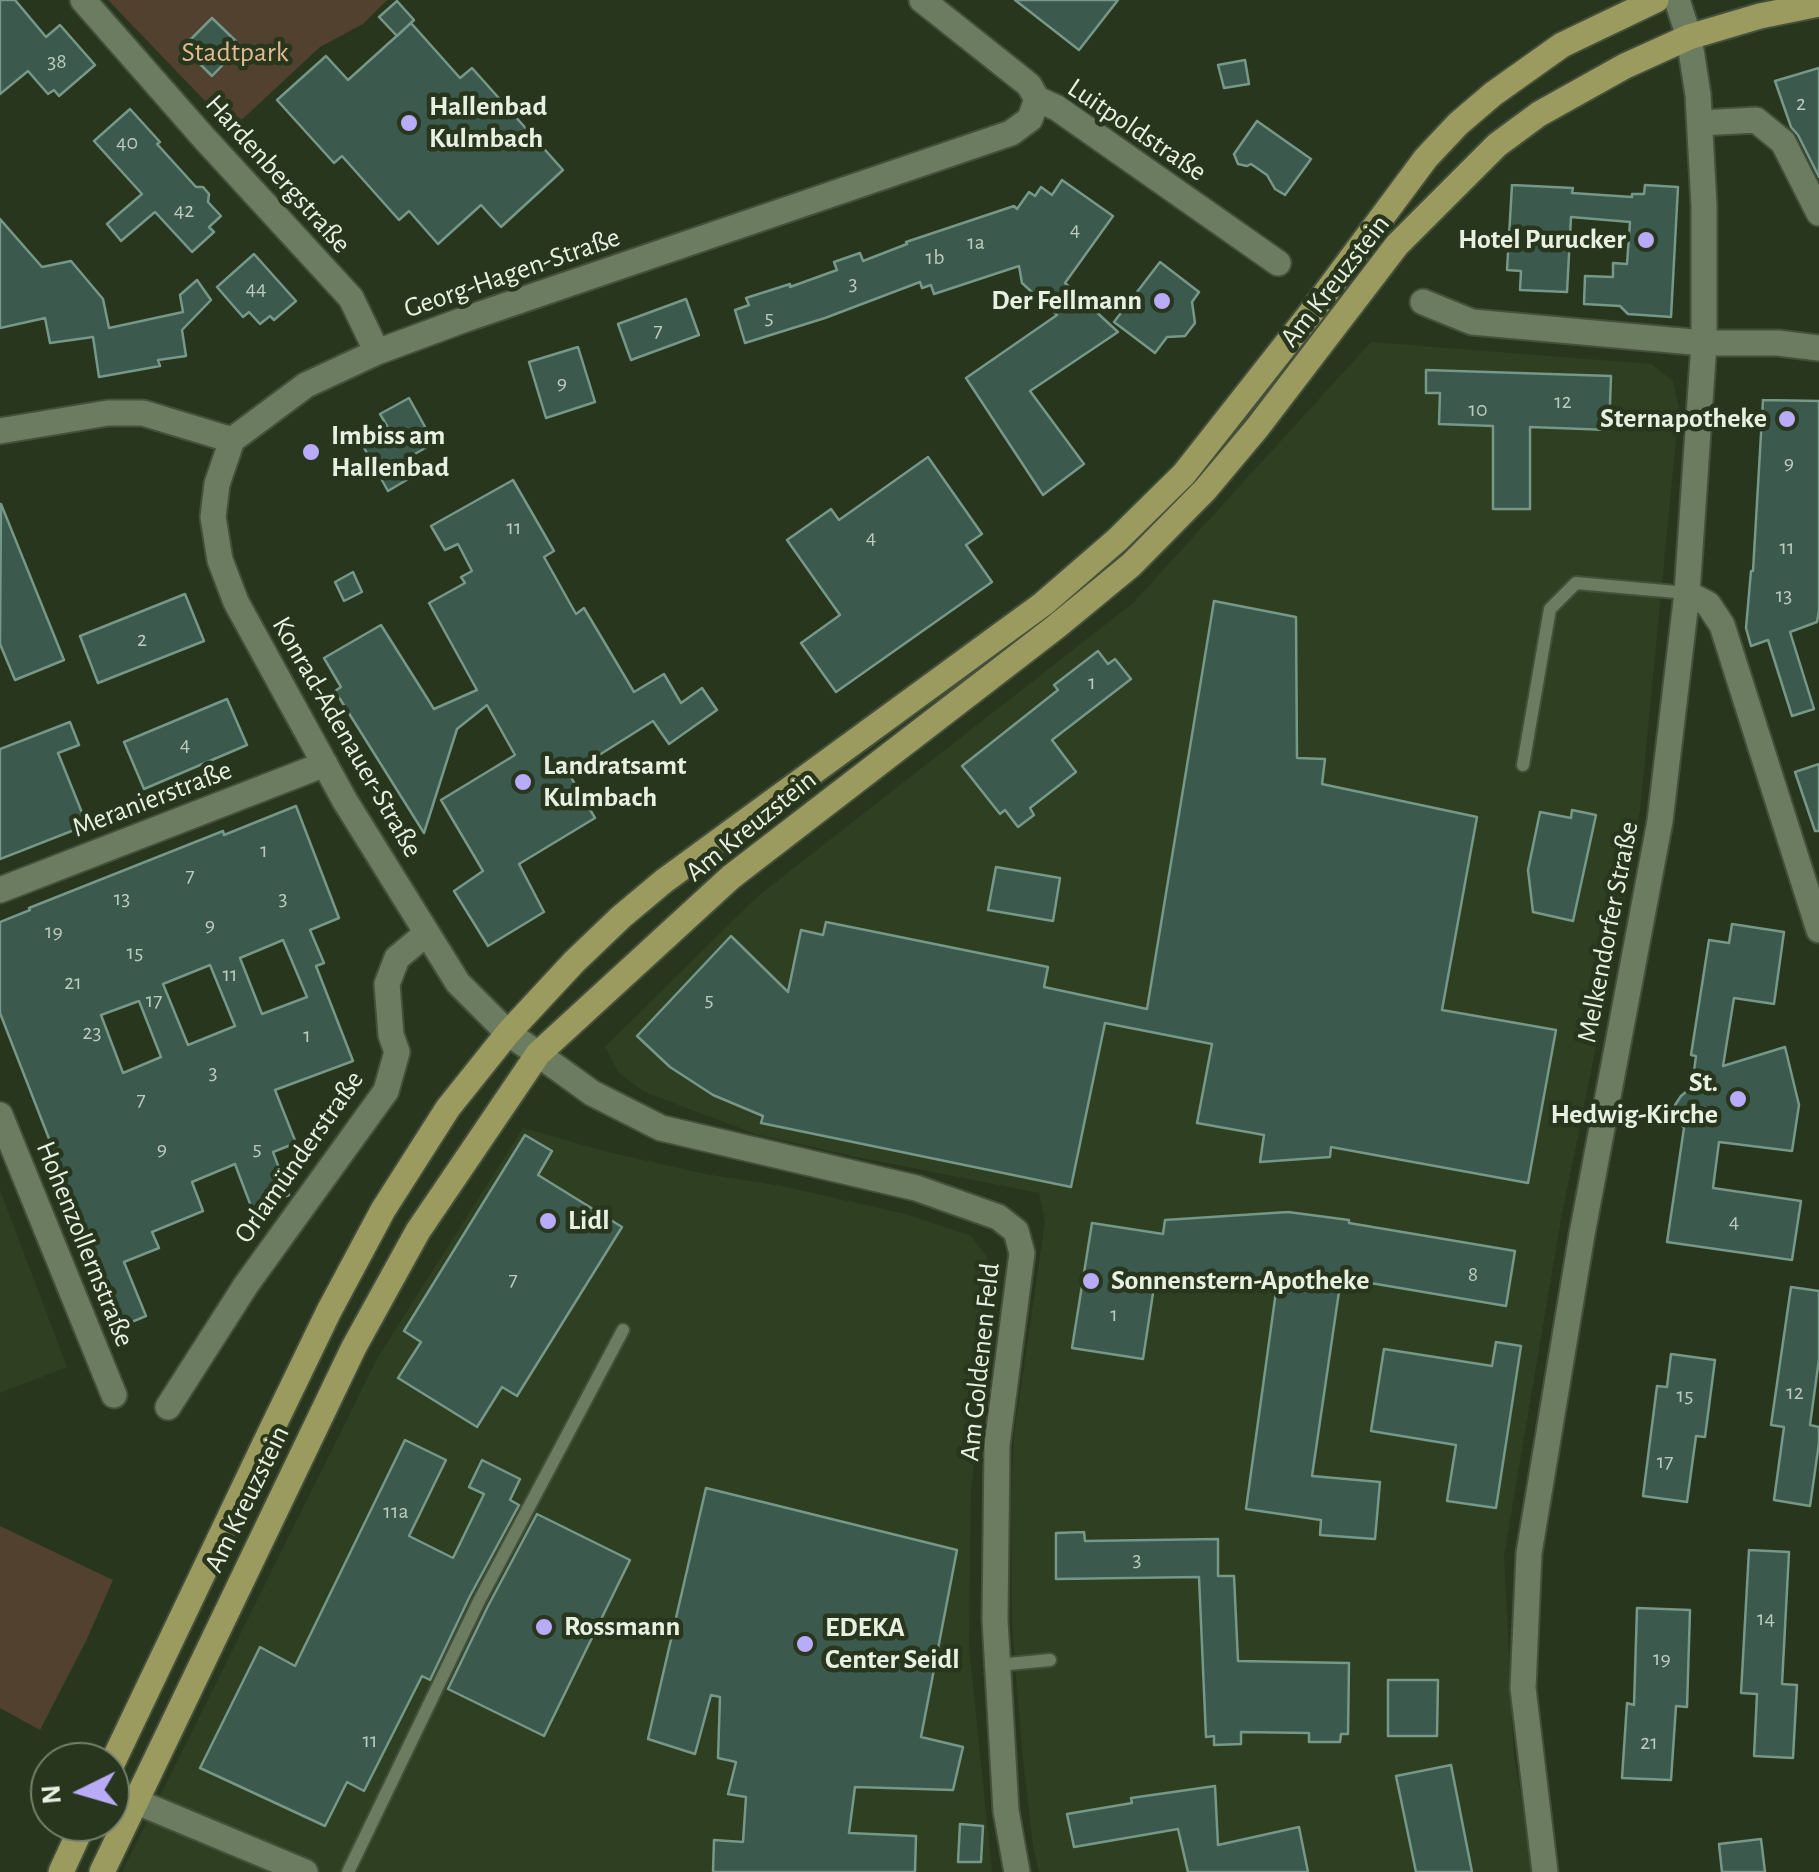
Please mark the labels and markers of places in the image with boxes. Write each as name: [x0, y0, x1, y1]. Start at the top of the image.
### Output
place label: Hallenbad Kulmbach: [429, 90, 547, 156]
marker: Hallenbad Kulmbach: [398, 112, 420, 134]
place label: Hotel Purucker: [1458, 223, 1626, 257]
marker: Hotel Purucker: [1635, 229, 1657, 251]
place label: Der Fellmann: [991, 284, 1142, 318]
marker: Der Fellmann: [1151, 290, 1173, 312]
place label: Sternapotheke: [1600, 402, 1767, 436]
marker: Sternapotheke: [1776, 408, 1798, 430]
place label: Imbiss am Hallenbad: [331, 419, 449, 485]
marker: Imbiss am Hallenbad: [300, 441, 322, 463]
place label: Landratsamt Kulmbach: [543, 749, 686, 815]
marker: Landratsamt Kulmbach: [512, 771, 534, 793]
place label: St. Hedwig-Kirche: [1550, 1066, 1718, 1132]
marker: St. Hedwig-Kirche: [1727, 1088, 1749, 1110]
place label: Lidl: [568, 1204, 610, 1238]
marker: Lidl: [537, 1210, 559, 1232]
place label: Sonnenstern-Apotheke: [1111, 1264, 1369, 1298]
marker: Sonnenstern-Apotheke: [1080, 1270, 1102, 1292]
place label: Rossmann: [564, 1610, 680, 1644]
place label: EDEKA Center Seidl: [825, 1611, 960, 1677]
marker: Rossmann: [533, 1616, 555, 1638]
marker: EDEKA Center Seidl: [794, 1633, 816, 1655]

